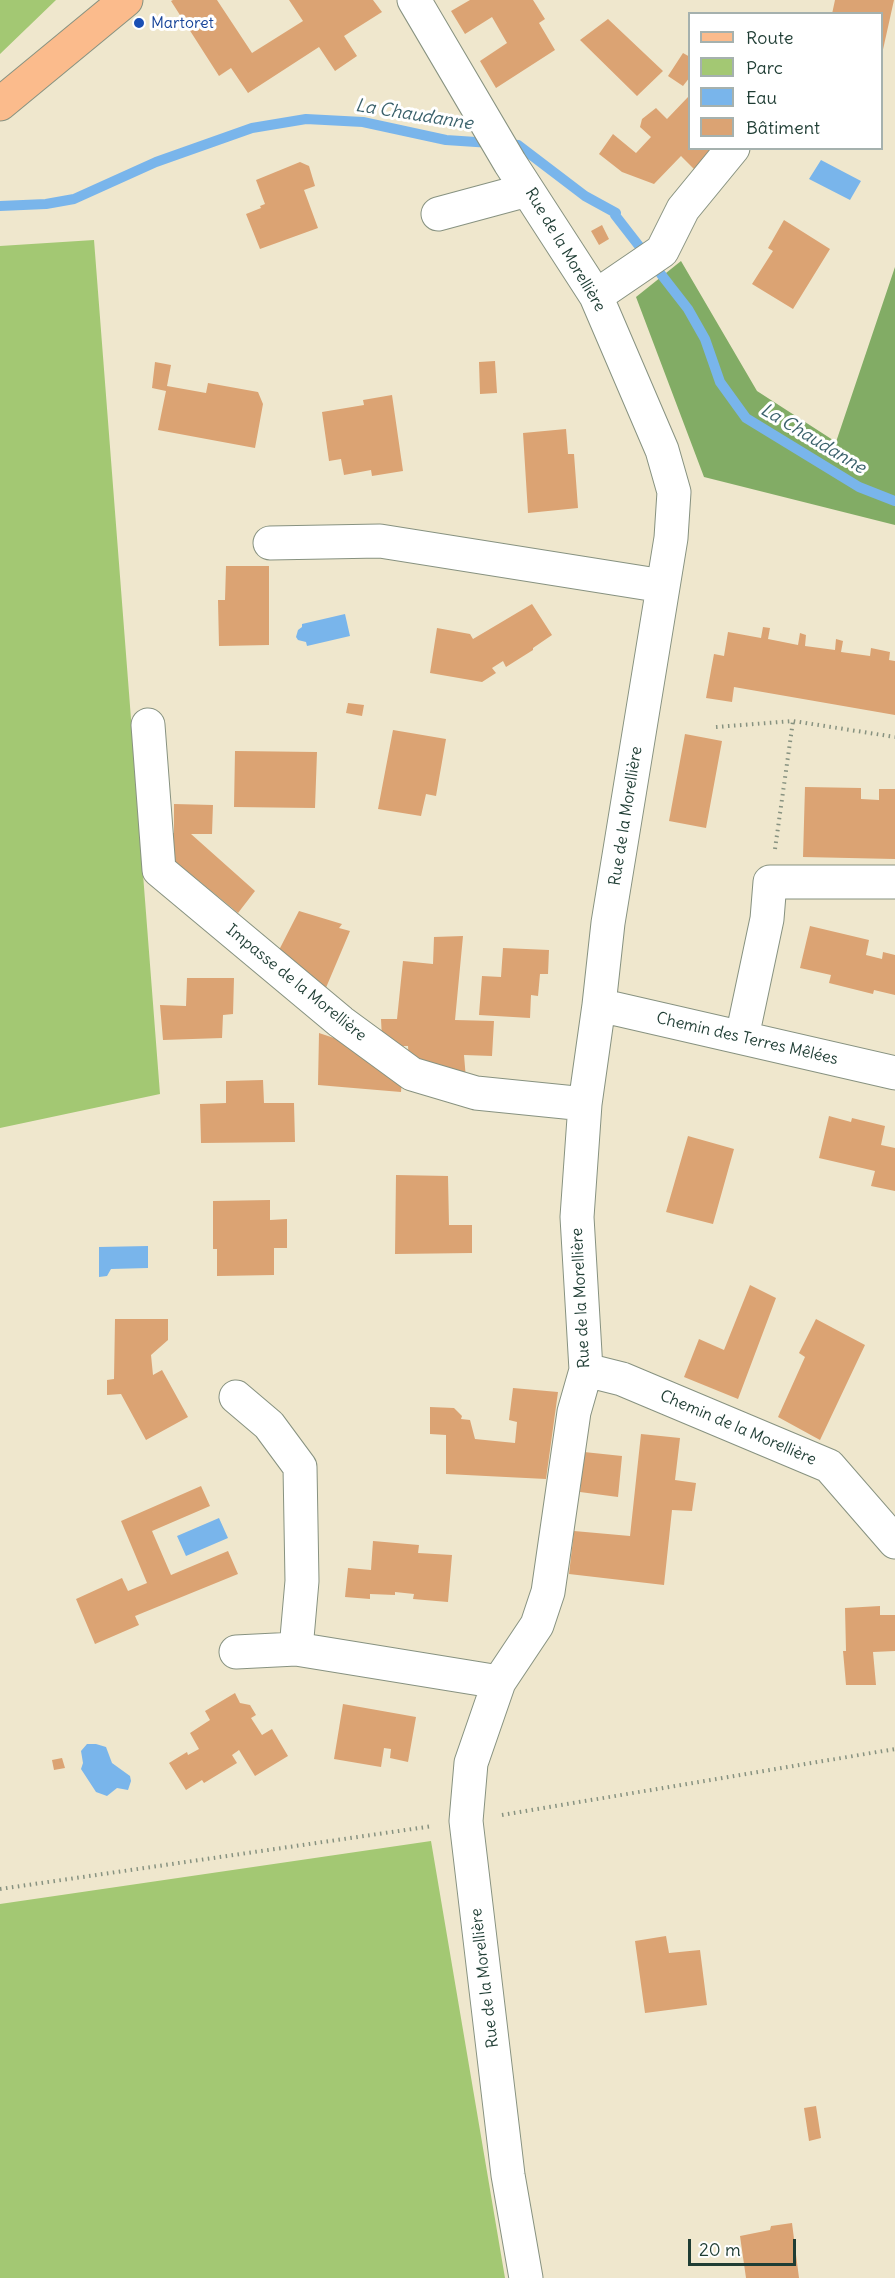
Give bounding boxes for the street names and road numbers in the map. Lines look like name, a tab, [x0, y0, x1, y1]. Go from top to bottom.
street label: Rue de la Morellière	[521, 185, 609, 315]
street label: Rue de la Morellière	[606, 745, 646, 887]
street label: Impasse de la Morellière	[222, 920, 370, 1046]
street label: Chemin des Terres Mêlées	[654, 1009, 840, 1069]
street label: Rue de la Morellière	[568, 1227, 594, 1369]
street label: Chemin de la Morellière	[657, 1386, 819, 1470]
street label: Rue de la Morellière	[467, 1907, 503, 2049]

